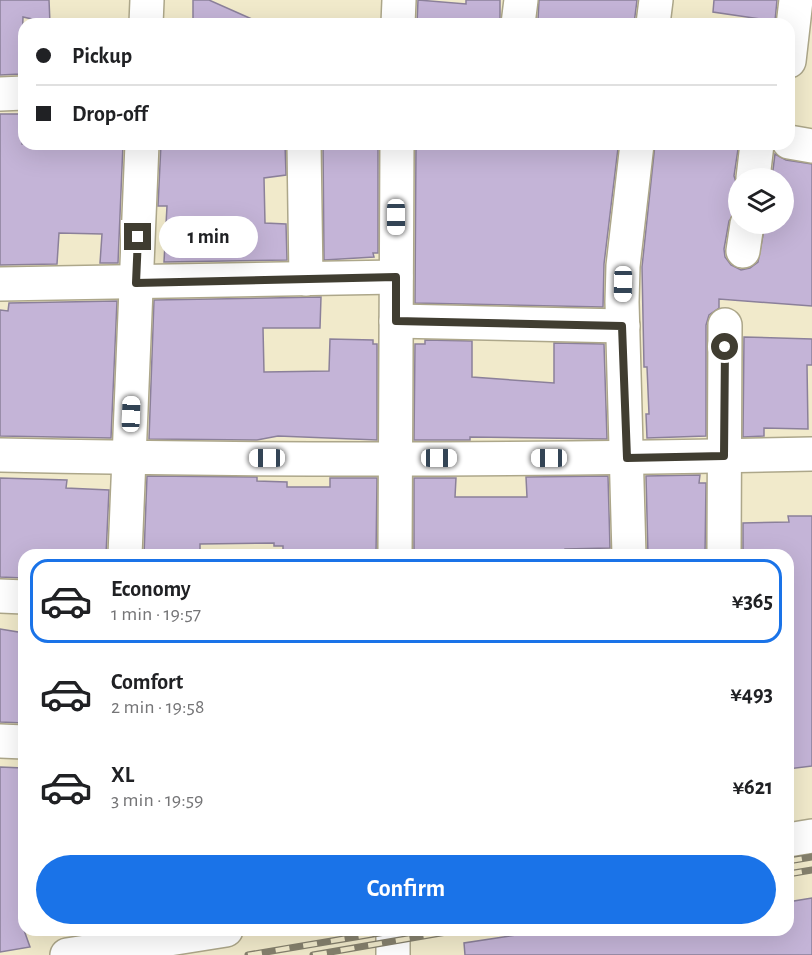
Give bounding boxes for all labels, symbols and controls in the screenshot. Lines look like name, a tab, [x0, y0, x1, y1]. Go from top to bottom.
text: Pickup	[72, 45, 132, 67]
text: Drop-off	[72, 103, 148, 125]
map controls	[728, 168, 794, 234]
button: layers	[728, 168, 794, 234]
car	[387, 199, 405, 235]
callout: 1 min	[159, 216, 258, 258]
route end	[124, 223, 151, 250]
text: 1 min	[187, 227, 230, 247]
car	[614, 266, 632, 302]
route start	[711, 333, 738, 360]
car	[121, 396, 141, 432]
car	[249, 449, 285, 467]
car	[421, 449, 457, 467]
car	[531, 449, 567, 467]
icon: car	[39, 574, 93, 628]
text: Economy	[111, 578, 191, 600]
text: ¥365	[732, 590, 773, 612]
text: 1 min · 19:57	[111, 604, 201, 624]
icon: car	[39, 667, 93, 721]
text: Comfort	[111, 671, 183, 693]
text: ¥493	[730, 683, 773, 705]
text: 2 min · 19:58	[111, 697, 204, 717]
icon: car	[39, 760, 93, 814]
text: XL	[111, 764, 134, 786]
text: ¥621	[733, 776, 773, 798]
text: 3 min · 19:59	[111, 790, 204, 810]
button: Confirm	[36, 855, 776, 924]

